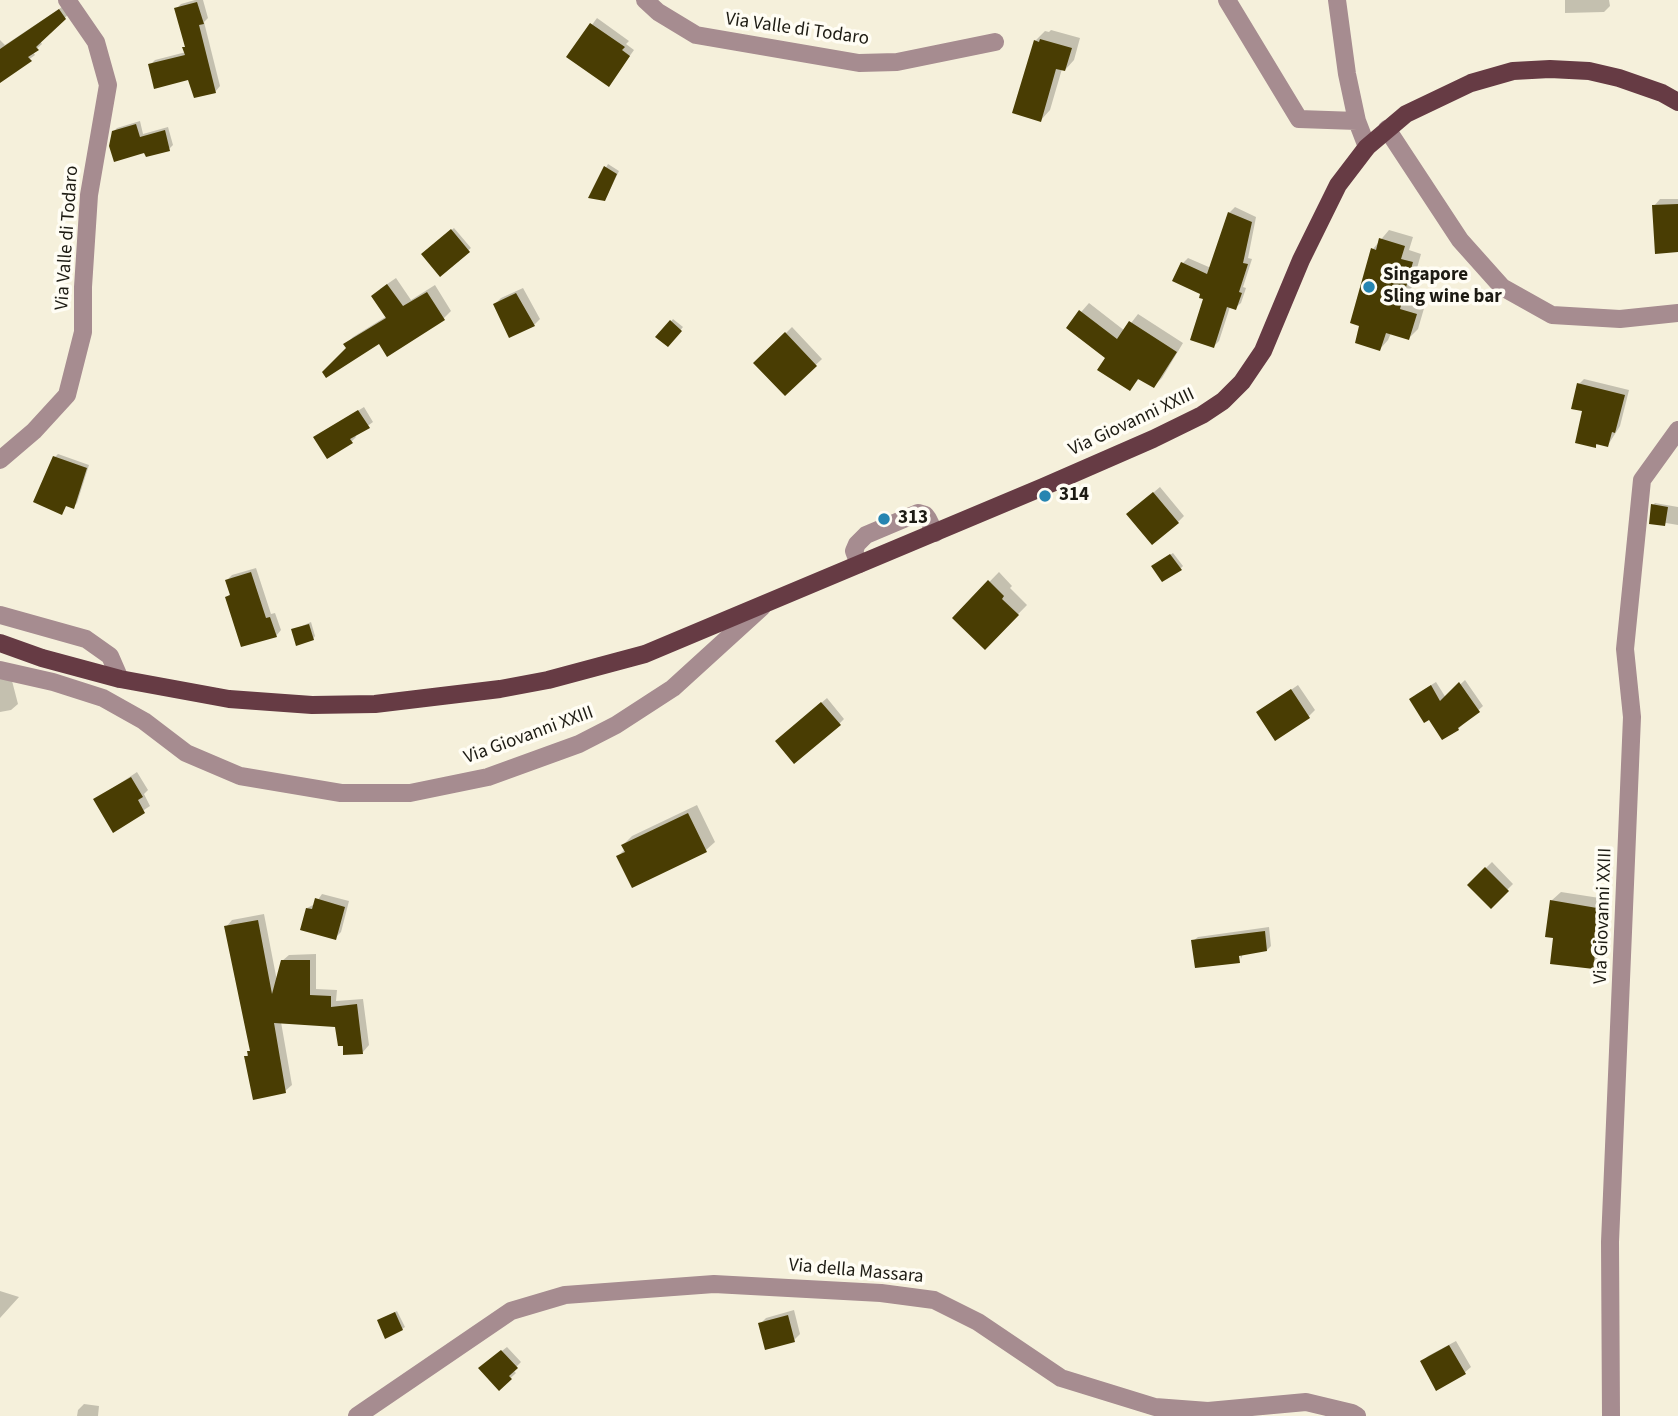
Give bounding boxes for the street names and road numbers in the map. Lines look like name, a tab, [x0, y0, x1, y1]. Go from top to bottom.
street label: Via Valle di Todaro	[724, 9, 870, 51]
street label: Via Valle di Todaro	[52, 165, 84, 311]
street label: Via Giovanni XXIII	[1065, 384, 1199, 462]
street label: Via Giovanni XXIII	[461, 702, 597, 770]
street label: Via Giovanni XXIII	[1590, 848, 1618, 984]
street label: Via della Massara	[788, 1255, 924, 1289]

